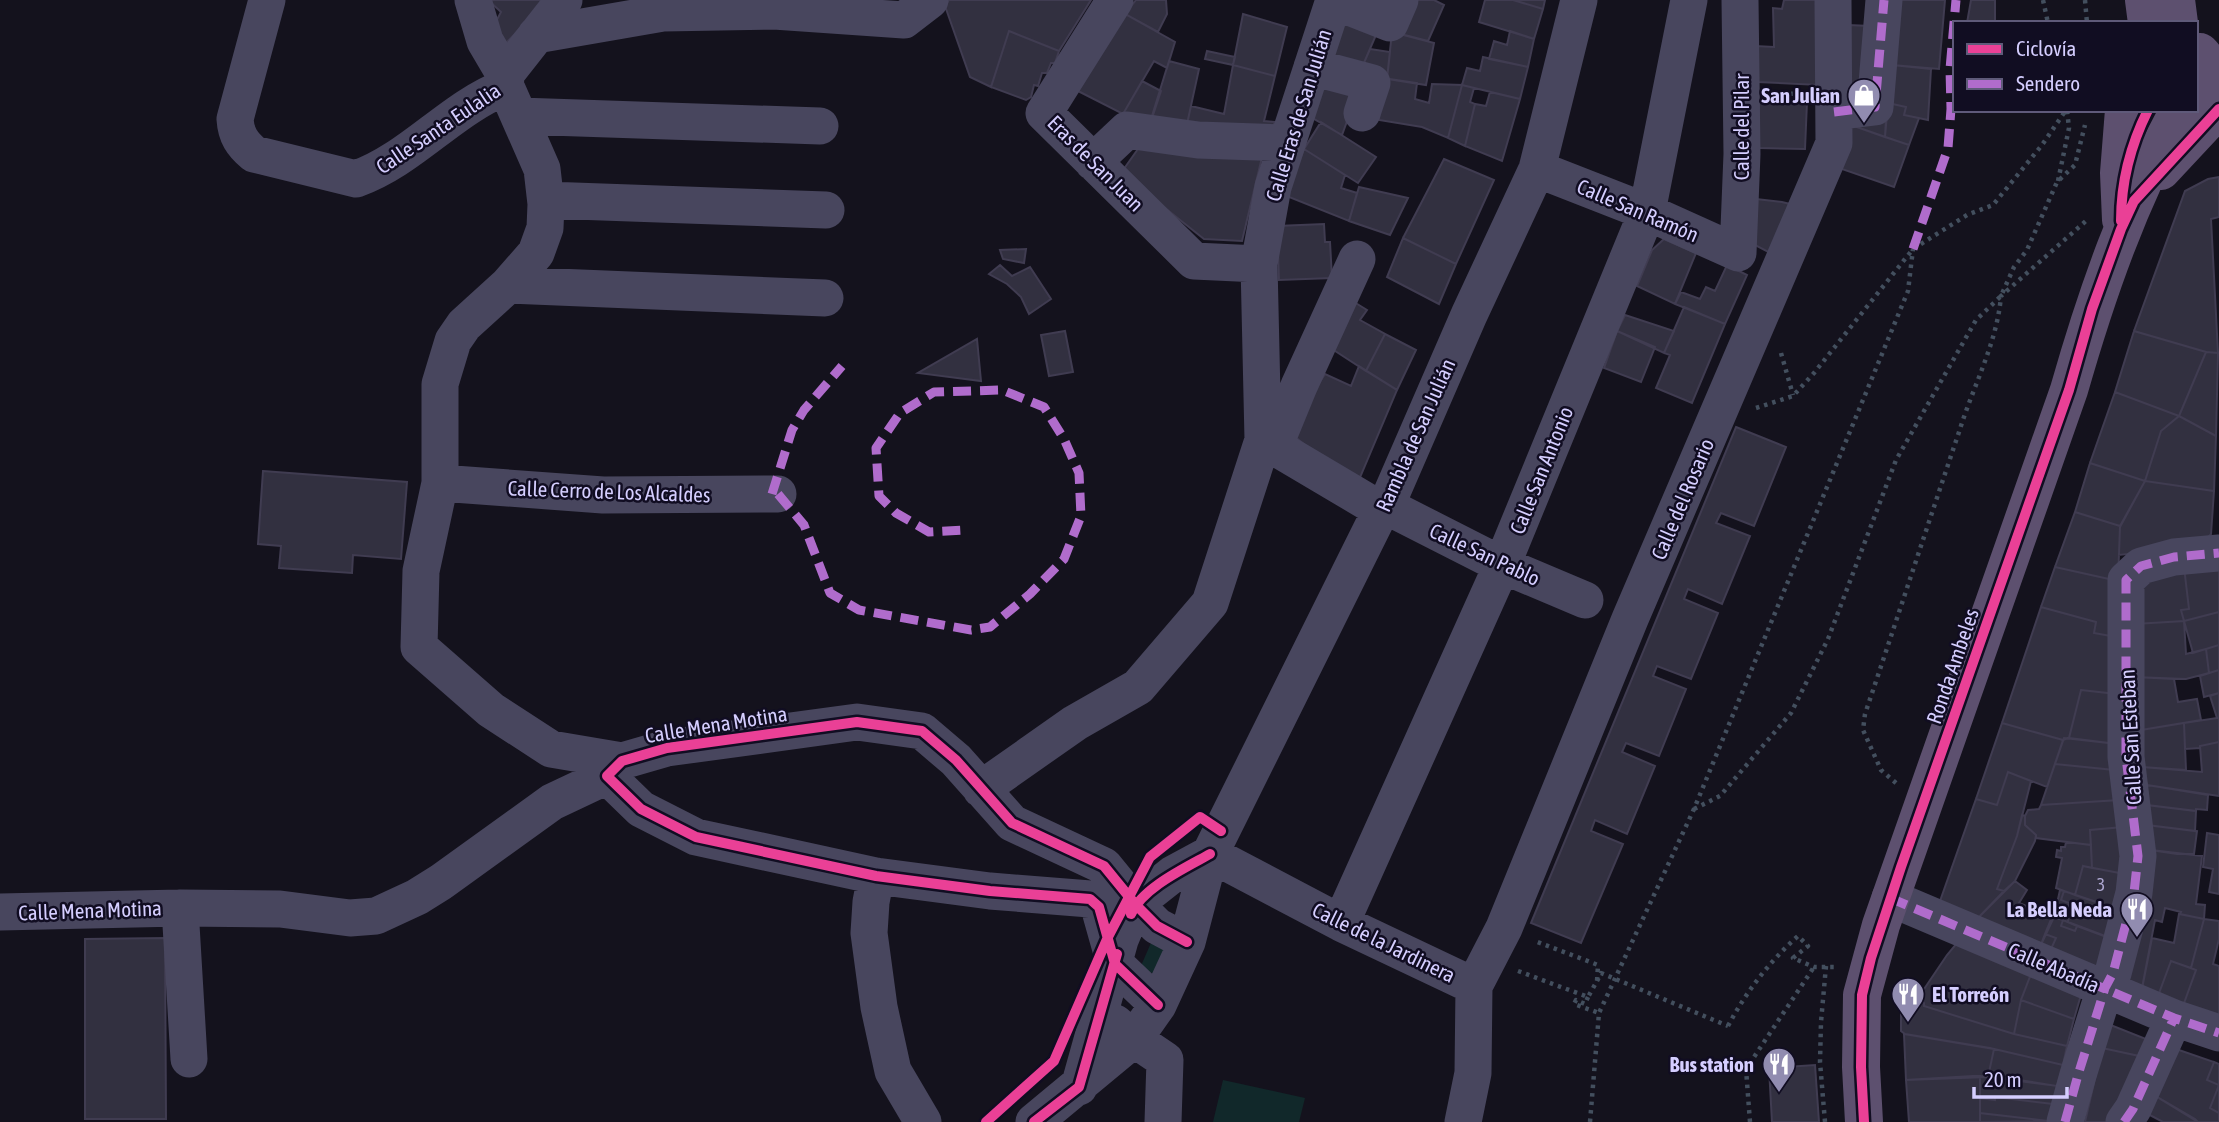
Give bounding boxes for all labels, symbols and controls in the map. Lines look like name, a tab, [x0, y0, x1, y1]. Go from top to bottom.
legend	[1953, 21, 2198, 112]
street label: Calle Eras de San Julián	[1260, 26, 1336, 204]
text: Ciclovía	[2016, 36, 2076, 60]
text: Sendero	[2016, 71, 2080, 95]
street label: Calle del Pilar	[1729, 73, 1753, 180]
shop icon: San Julian	[1845, 76, 1883, 125]
street label: Calle Santa Eulalia	[371, 78, 505, 178]
place label: San Julian	[1761, 83, 1840, 107]
street label: Eras de San Juan	[1043, 110, 1149, 216]
street label: Calle San Ramón	[1574, 174, 1702, 246]
street label: Rambla de San Julián	[1371, 355, 1459, 515]
street label: Calle San Antonio	[1505, 403, 1577, 537]
street label: Calle del Rosario	[1646, 435, 1718, 563]
street label: Calle Cerro de Los Alcaldes	[507, 475, 711, 507]
street label: Calle San Pablo	[1426, 518, 1544, 590]
street label: Ronda Ambeles	[1921, 605, 1983, 727]
street label: Calle San Esteban	[2114, 669, 2146, 805]
street label: Calle Mena Motina	[643, 701, 789, 747]
house number: 3	[2097, 874, 2105, 895]
restaurant icon: La Bella Neda	[2118, 890, 2156, 939]
street label: Calle Mena Motina	[18, 895, 162, 925]
street label: Calle de la Jardinera	[1309, 897, 1459, 987]
place label: La Bella Neda	[2006, 897, 2112, 921]
street label: Calle Abadía	[2005, 937, 2103, 997]
restaurant icon: El Torreón	[1889, 975, 1927, 1024]
place label: El Torreón	[1932, 982, 2009, 1006]
restaurant icon: Bus station	[1760, 1045, 1798, 1094]
place label: Bus station	[1669, 1052, 1754, 1076]
scale bar	[1974, 1056, 2067, 1100]
text: 20 m	[1984, 1067, 2022, 1091]

